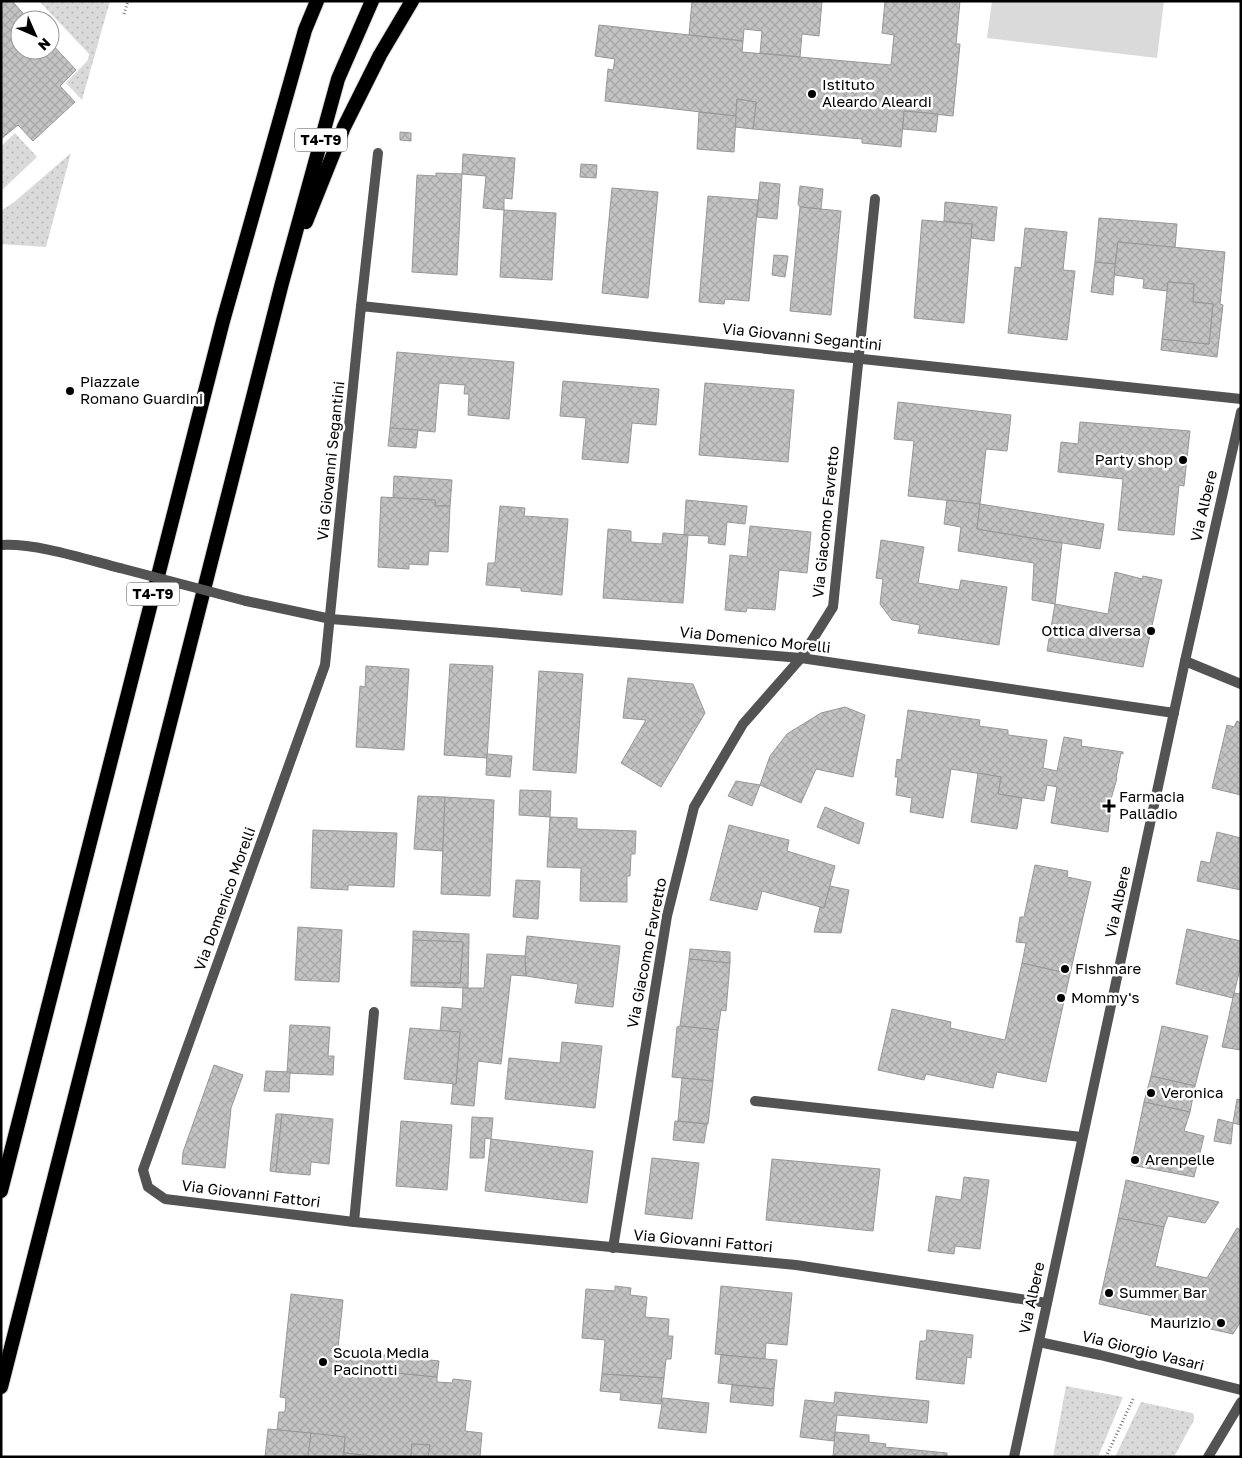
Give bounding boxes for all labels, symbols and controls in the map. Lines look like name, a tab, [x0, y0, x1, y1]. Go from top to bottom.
north arrow	[10, 10, 60, 60]
text: N	[35, 35, 54, 54]
place label: Istituto Aleardo Aleardi	[822, 75, 932, 110]
marker: Istituto Aleardo Aleardi	[806, 88, 818, 100]
road number: T4-T9	[295, 128, 347, 152]
street label: Via Giovanni Segantini	[721, 319, 883, 353]
place label: Piazzale Romano Guardini	[80, 372, 203, 407]
street label: Via Giovanni Segantini	[313, 380, 347, 542]
marker: Piazzale Romano Guardini	[64, 385, 76, 397]
street label: Via Giacomo Favretto	[808, 445, 842, 599]
place label: Party shop	[1095, 450, 1173, 468]
marker: Party shop	[1177, 454, 1189, 466]
street label: Via Albere	[1186, 468, 1220, 543]
road number: T4-T9	[127, 582, 179, 606]
place label: Ottica diversa	[1041, 621, 1141, 639]
street label: Via Domenico Morelli	[679, 622, 832, 656]
marker: Ottica diversa	[1145, 625, 1157, 637]
place label: Farmacia Palladio	[1119, 787, 1184, 822]
marker: Farmacia Palladio	[1103, 800, 1115, 812]
street label: Via Domenico Morelli	[190, 824, 258, 973]
street label: Via Albere	[1101, 864, 1133, 939]
street label: Via Giacomo Favretto	[623, 876, 669, 1030]
place label: Fishmare	[1075, 959, 1142, 977]
marker: Fishmare	[1059, 963, 1071, 975]
place label: Mommy's	[1071, 988, 1139, 1006]
marker: Mommy's	[1055, 992, 1067, 1004]
place label: Veronica	[1161, 1083, 1223, 1101]
marker: Veronica	[1145, 1087, 1157, 1099]
place label: Arenpelle	[1145, 1150, 1215, 1168]
marker: Arenpelle	[1129, 1154, 1141, 1166]
street label: Via Giovanni Fattori	[181, 1176, 322, 1210]
street label: Via Giovanni Fattori	[633, 1225, 774, 1255]
street label: Via Albere	[1015, 1260, 1047, 1335]
place label: Summer Bar	[1119, 1283, 1207, 1301]
marker: Summer Bar	[1103, 1287, 1115, 1299]
place label: Maurizio	[1150, 1313, 1211, 1331]
marker: Maurizio	[1215, 1317, 1227, 1329]
street label: Via Giorgio Vasari	[1080, 1326, 1206, 1374]
place label: Scuola Media Pacinotti	[333, 1343, 429, 1378]
marker: Scuola Media Pacinotti	[317, 1356, 329, 1368]

